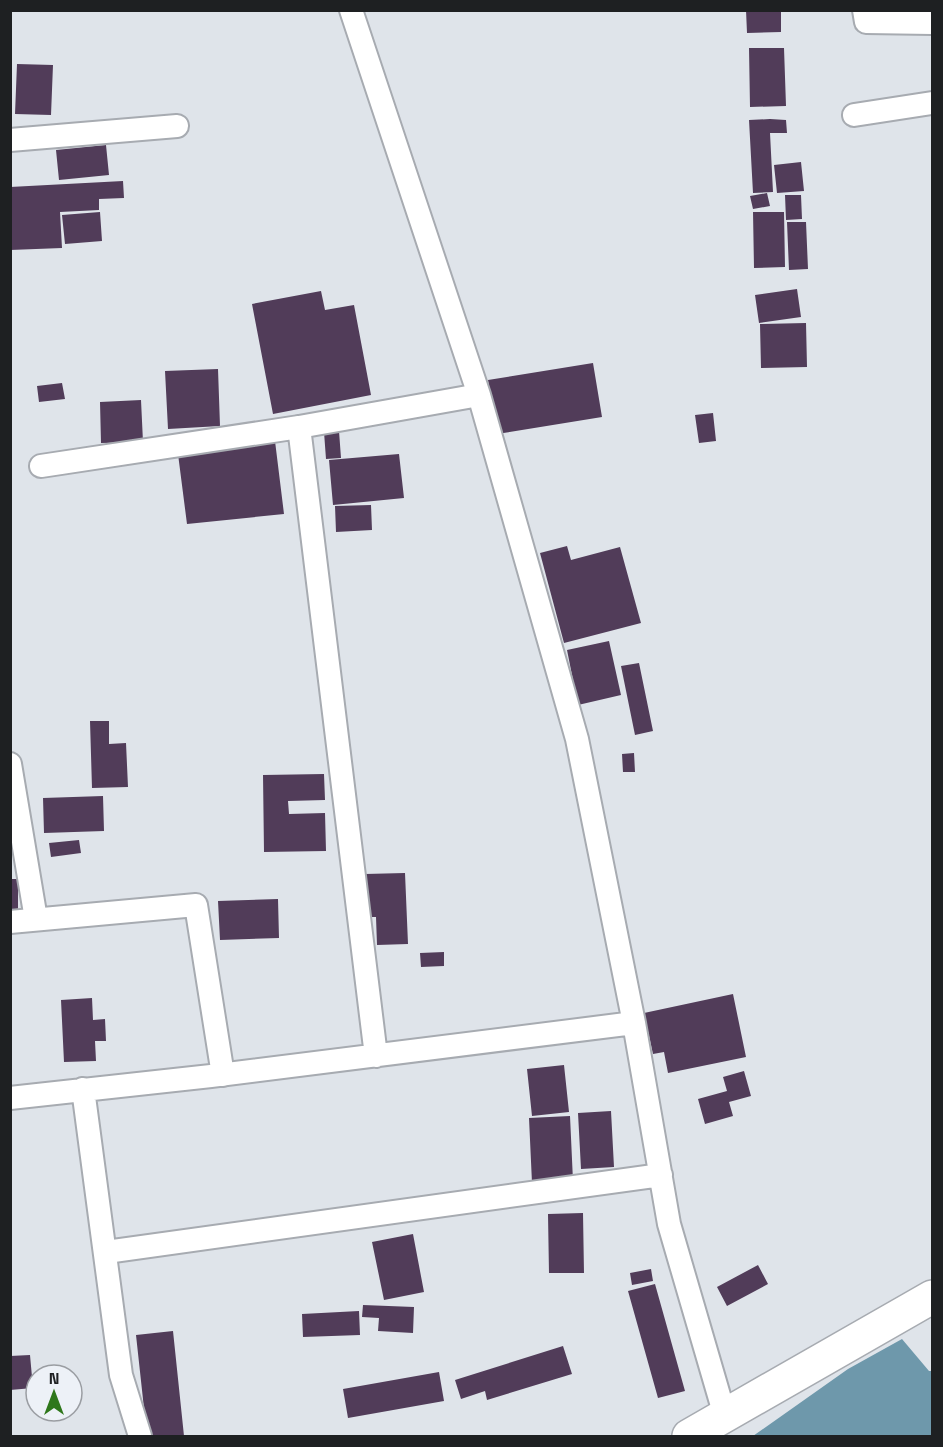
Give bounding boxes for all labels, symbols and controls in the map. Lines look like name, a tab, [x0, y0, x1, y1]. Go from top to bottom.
north arrow	[24, 1363, 84, 1423]
text: N	[49, 1368, 59, 1389]

